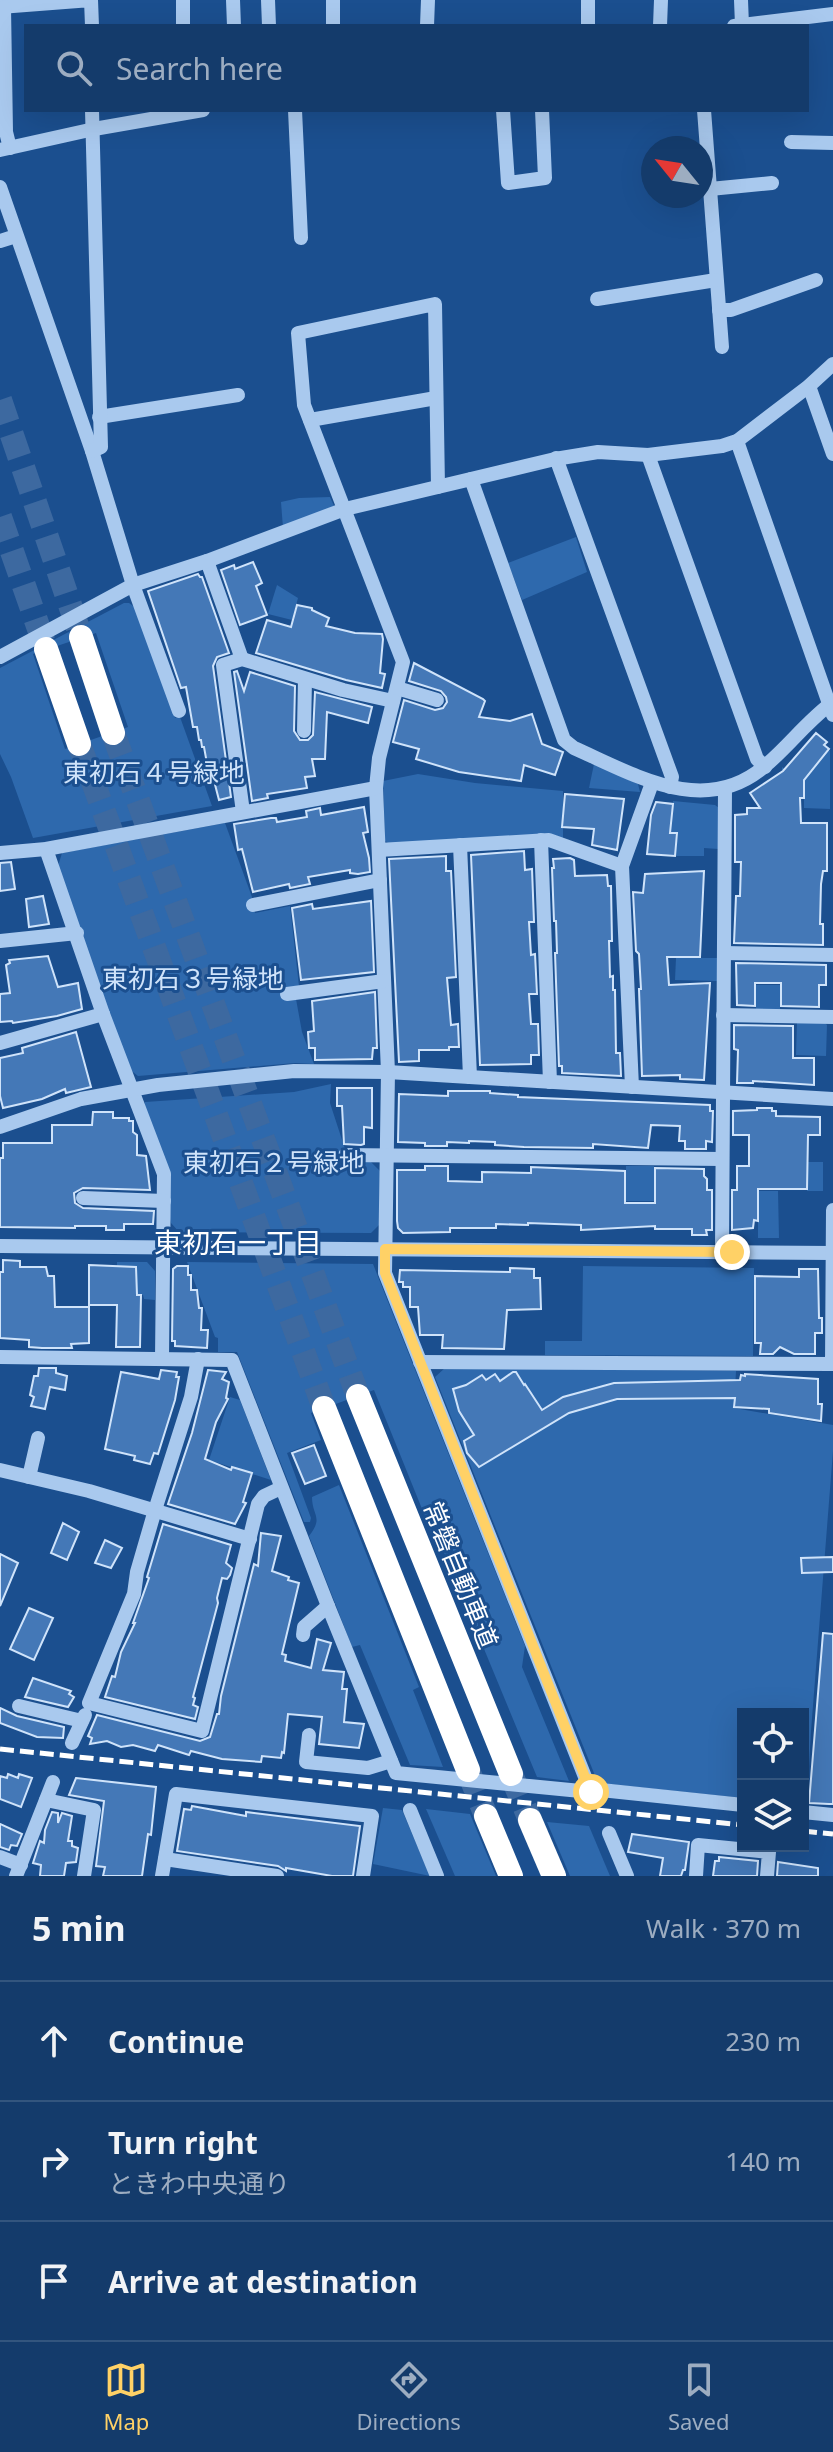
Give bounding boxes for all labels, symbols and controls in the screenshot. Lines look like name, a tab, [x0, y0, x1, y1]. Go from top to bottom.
search box	[24, 24, 809, 112]
icon: search	[52, 46, 96, 90]
text: Search here	[116, 48, 283, 89]
north arrow	[641, 136, 713, 208]
park label: 東初石４号緑地	[63, 754, 245, 790]
park label: 東初石３号緑地	[102, 960, 284, 996]
park label: 東初石２号緑地	[183, 1144, 365, 1180]
district label: 東初石一丁目	[154, 1223, 322, 1261]
route end	[714, 1234, 750, 1270]
street label: 常磐自動車道	[415, 1496, 507, 1654]
map controls	[737, 1708, 809, 1852]
button: locate	[737, 1708, 809, 1780]
route start	[573, 1774, 609, 1810]
button: layers	[737, 1780, 809, 1852]
text: 5 min	[32, 1905, 126, 1951]
text: Walk · 370 m	[646, 1910, 801, 1946]
icon: ahead	[32, 2019, 76, 2063]
text: Continue	[108, 2021, 244, 2062]
text: 230 m	[725, 2023, 801, 2059]
text: Turn right	[108, 2122, 258, 2163]
icon: right	[32, 2139, 76, 2183]
text: 140 m	[725, 2143, 801, 2179]
text: ときわ中央通り	[108, 2165, 290, 2201]
icon: arrive	[32, 2259, 76, 2303]
text: Arrive at destination	[108, 2261, 418, 2302]
tab: Map	[104, 2358, 149, 2436]
tab: Directions	[356, 2358, 461, 2436]
tab: Saved	[668, 2358, 729, 2436]

